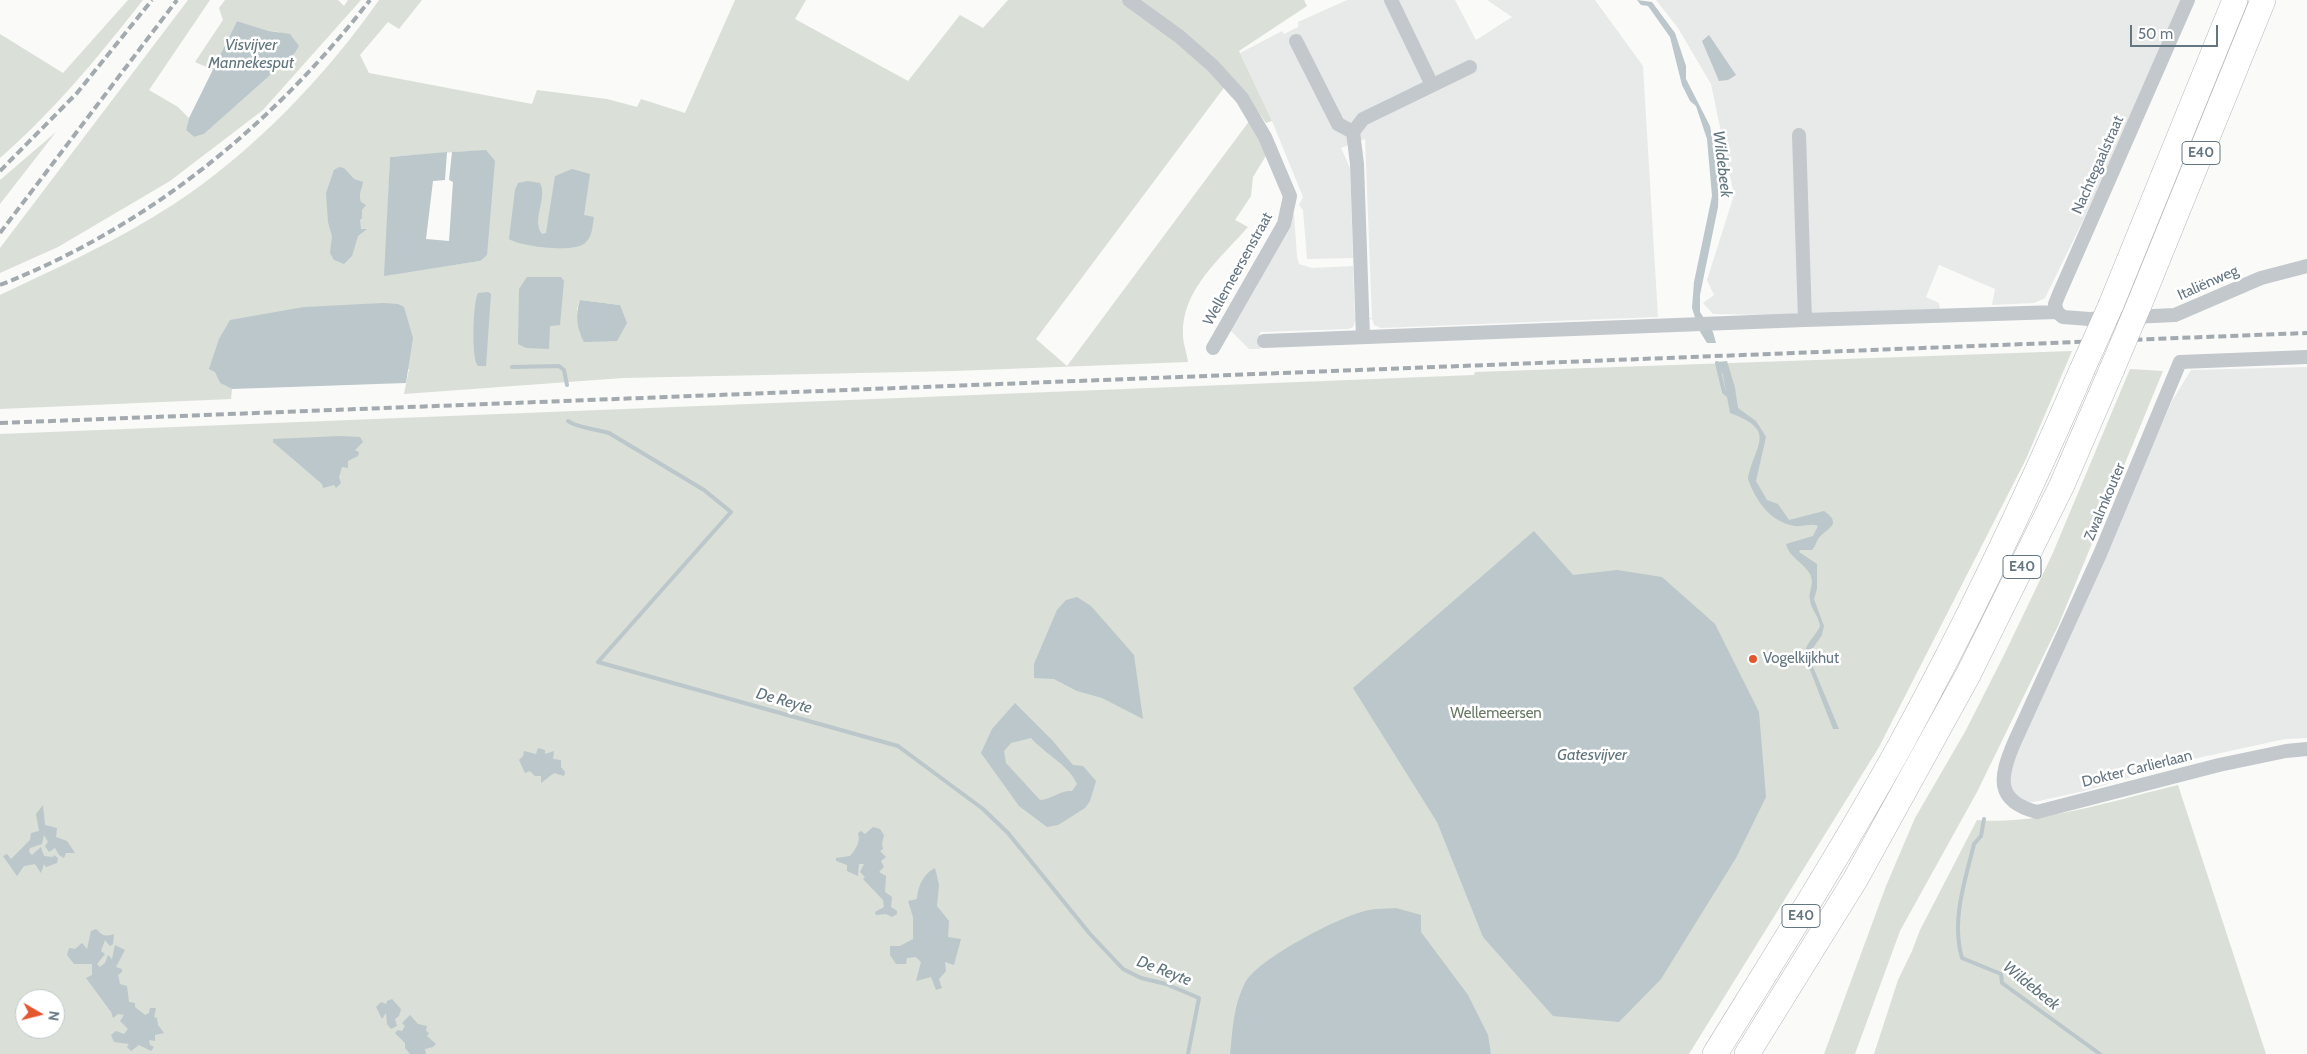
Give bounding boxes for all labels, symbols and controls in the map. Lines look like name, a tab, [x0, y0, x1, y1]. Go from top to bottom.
scale bar	[2132, 15, 2220, 47]
text: 50 m	[2138, 25, 2173, 43]
water label: Visvijver Mannekesput	[208, 35, 294, 73]
street label: Nachtegaalstraat	[2068, 113, 2128, 217]
water label: Wildebeek	[1708, 129, 1736, 199]
road number: E40	[2182, 142, 2220, 164]
street label: Wellemeersenstraat	[1199, 209, 1277, 329]
street label: Italiënweg	[2175, 262, 2241, 304]
street label: Zwalmkouter	[2081, 460, 2129, 544]
road number: E40	[2003, 556, 2041, 578]
place label: Vogelkijkhut	[1763, 650, 1839, 668]
marker: Vogelkijkhut	[1747, 653, 1759, 665]
water label: De Reyte	[754, 684, 814, 718]
park label: Wellemeersen	[1450, 705, 1542, 723]
water label: Gatesvijver	[1557, 745, 1627, 765]
street label: Dokter Carlierlaan	[2080, 747, 2194, 791]
road number: E40	[1782, 904, 1820, 928]
water label: De Reyte	[1134, 952, 1194, 990]
water label: Wildebeek	[1999, 957, 2063, 1015]
north arrow	[15, 989, 65, 1039]
text: N	[44, 1010, 63, 1022]

